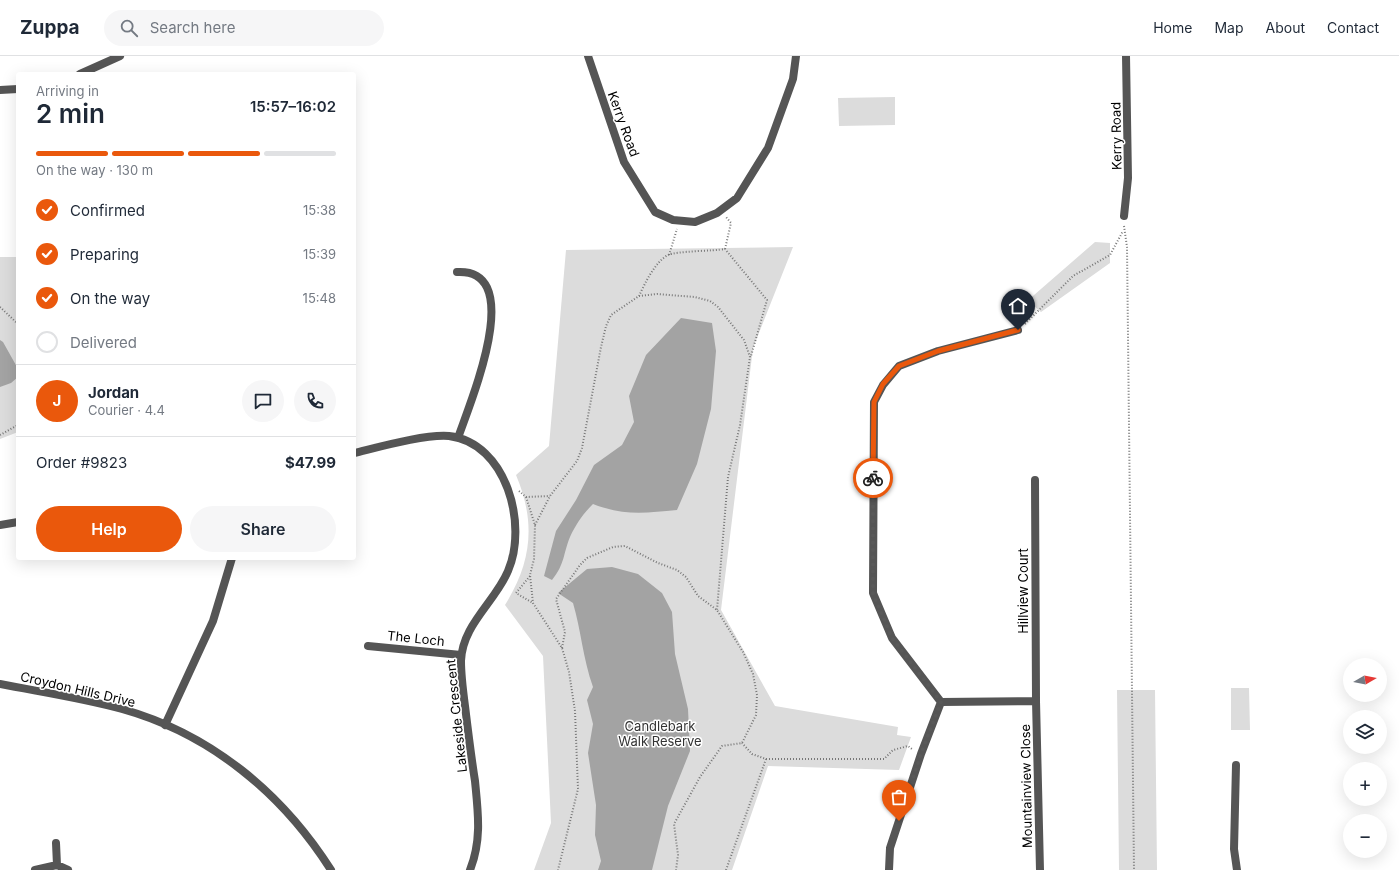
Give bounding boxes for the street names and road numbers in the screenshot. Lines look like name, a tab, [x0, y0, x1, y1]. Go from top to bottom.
street label: Kerry Road	[605, 89, 643, 159]
street label: Kerry Road	[1107, 102, 1125, 170]
street label: Hillview Court	[1015, 548, 1031, 634]
street label: The Loch	[387, 627, 445, 649]
street label: Lakeside Crescent	[442, 659, 470, 773]
street label: Croydon Hills Drive	[19, 668, 137, 710]
street label: Mountainview Close	[1017, 724, 1035, 848]

